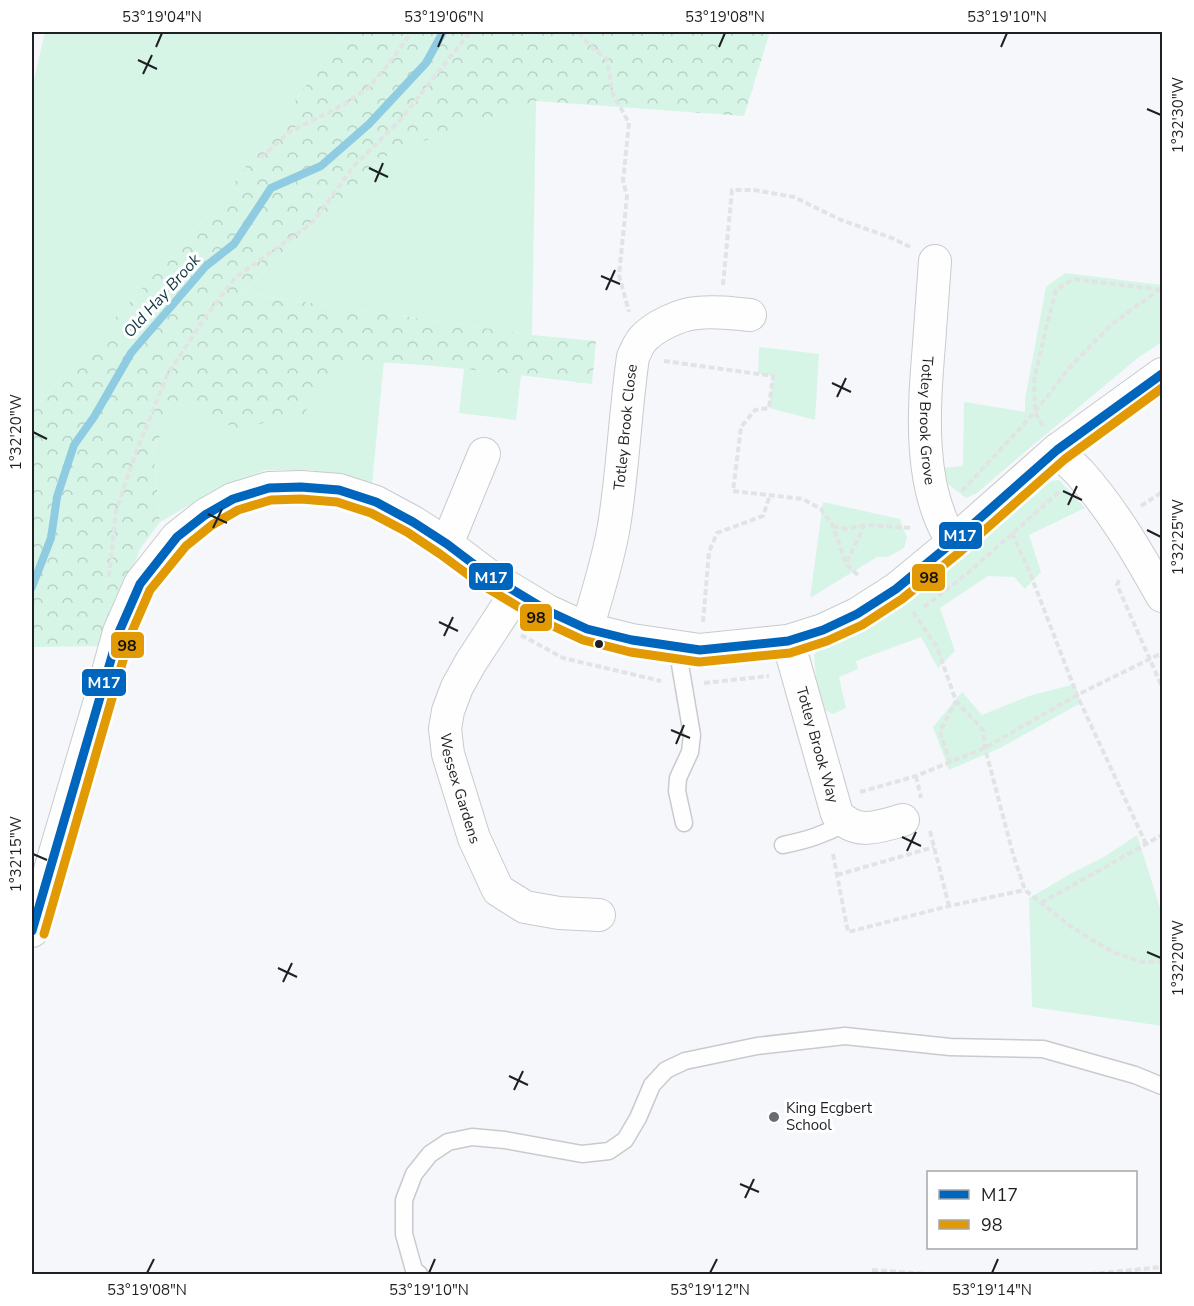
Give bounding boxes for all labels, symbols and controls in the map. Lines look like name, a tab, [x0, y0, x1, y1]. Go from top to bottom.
text: 53°19'04"N	[122, 7, 202, 27]
text: 53°19'06"N	[404, 7, 484, 27]
text: 53°19'08"N	[685, 7, 765, 27]
text: 53°19'10"N	[967, 7, 1047, 27]
text: 1°32'30"W	[1168, 76, 1188, 153]
water label: Old Hay Brook	[119, 249, 206, 343]
street label: Totley Brook Grove	[915, 355, 940, 487]
street label: Totley Brook Close	[609, 363, 642, 491]
text: 1°32'20"W	[6, 393, 26, 470]
text: 1°32'25"W	[1168, 498, 1188, 575]
line badge: M17	[938, 521, 983, 550]
text: M17	[943, 525, 977, 547]
line badge: M17	[468, 562, 514, 591]
line badge: 98	[911, 563, 946, 592]
text: M17	[474, 567, 508, 589]
text: 98	[919, 567, 939, 589]
line badge: 98	[519, 603, 553, 632]
text: 98	[526, 607, 546, 629]
line badge: 98	[110, 631, 145, 659]
text: 98	[117, 635, 137, 657]
unlabelled marker	[593, 638, 605, 650]
line badge: M17	[81, 668, 127, 697]
text: M17	[87, 672, 121, 694]
street label: Totley Brook Way	[791, 684, 843, 806]
street label: Wessex Gardens	[436, 732, 485, 847]
text: 1°32'15"W	[6, 815, 26, 892]
text: 1°32'20"W	[1168, 919, 1188, 996]
place label: King Ecgbert School	[786, 1098, 873, 1135]
marker: King Ecgbert School	[767, 1110, 781, 1124]
legend	[927, 1171, 1137, 1249]
text: M17	[981, 1183, 1018, 1207]
text: 98	[981, 1213, 1003, 1237]
text: 53°19'08"N	[107, 1280, 187, 1300]
text: 53°19'10"N	[389, 1280, 469, 1300]
text: 53°19'12"N	[670, 1280, 750, 1300]
text: 53°19'14"N	[952, 1280, 1032, 1300]

